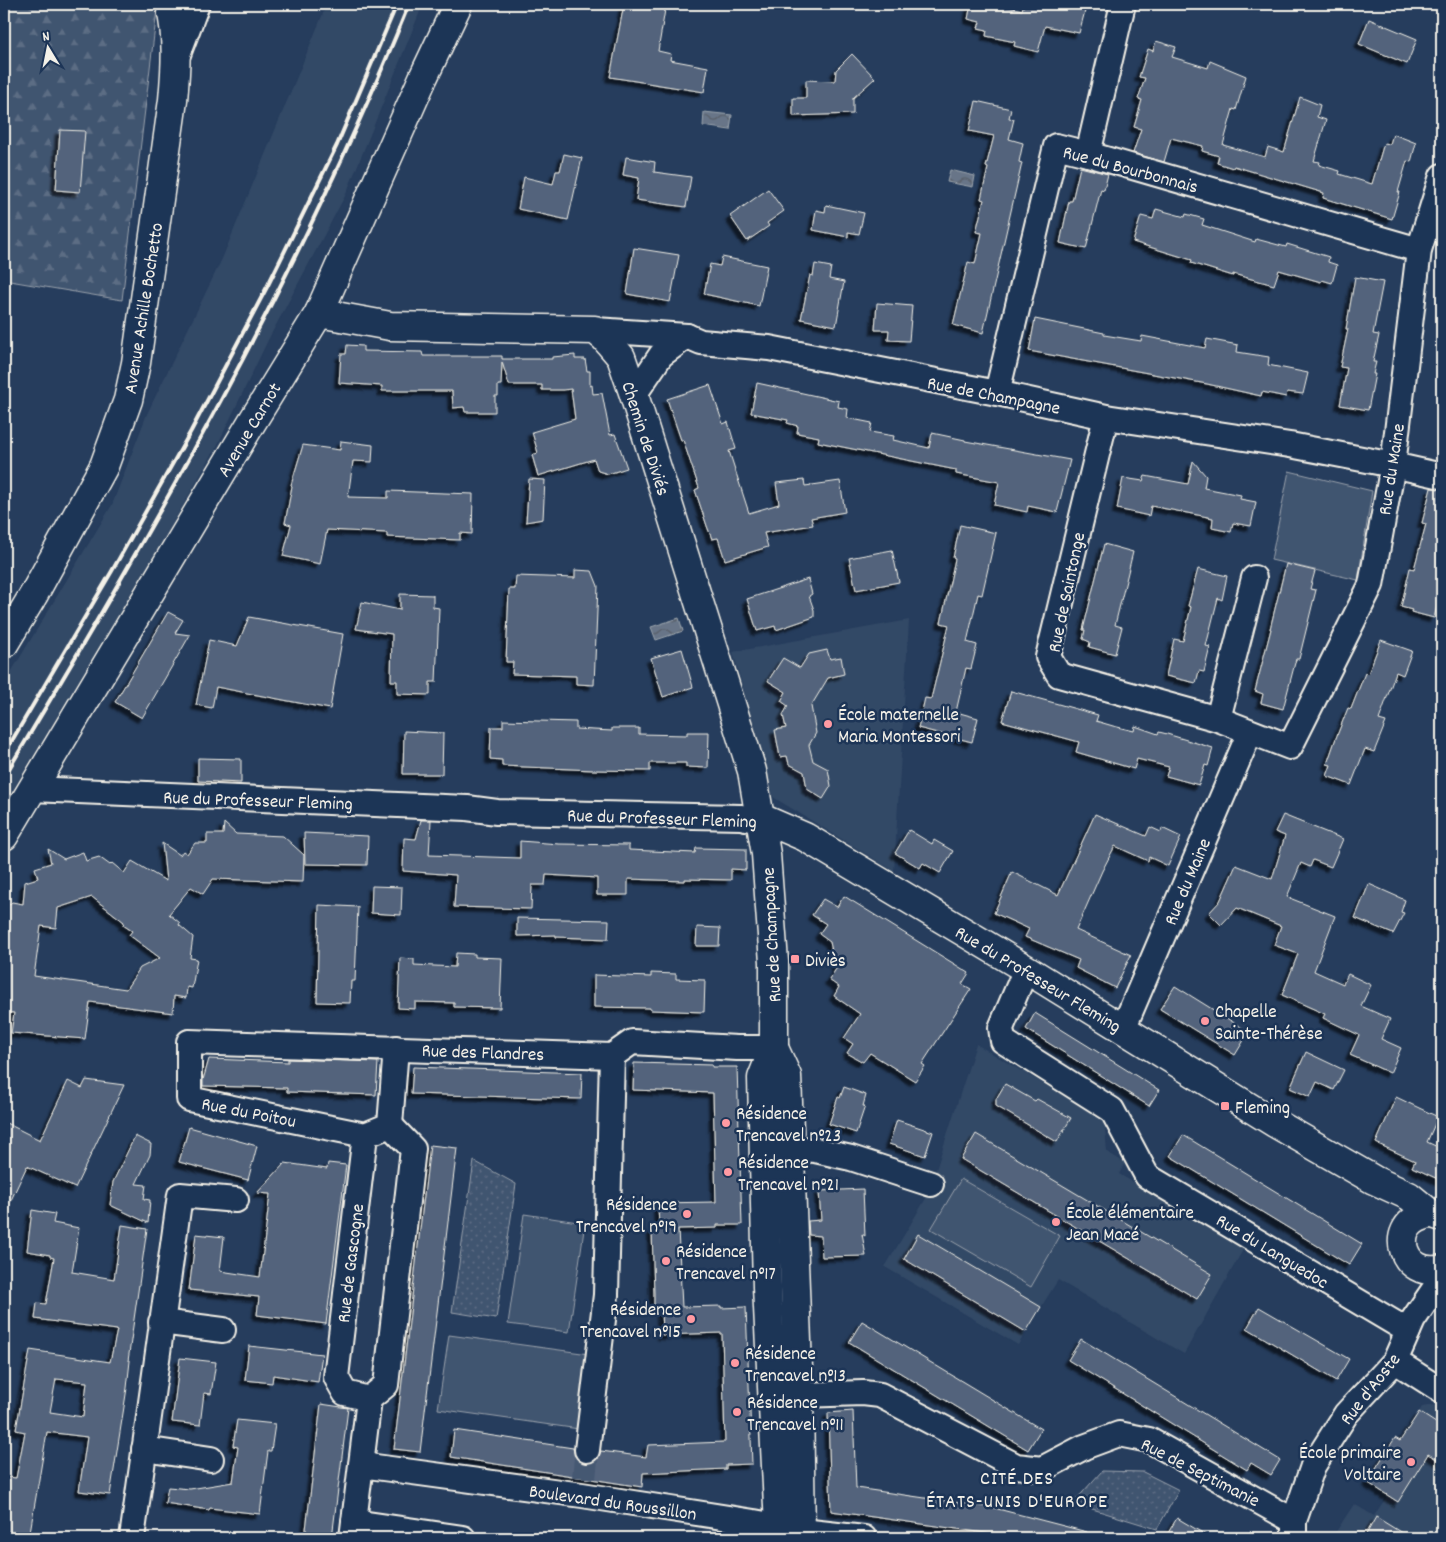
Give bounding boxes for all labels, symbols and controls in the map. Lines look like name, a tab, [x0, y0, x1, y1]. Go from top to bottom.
north arrow	[22, 22, 72, 72]
text: N	[41, 27, 51, 48]
street label: Rue du Bourbonnais	[1059, 140, 1201, 202]
street label: Avenue Achille Bochetto	[119, 221, 172, 396]
street label: Rue de Champagne	[925, 371, 1062, 424]
street label: Avenue Carnot	[212, 378, 290, 483]
street label: Chemin de Diviés	[613, 379, 675, 500]
street label: Rue du Maine	[1373, 422, 1414, 517]
street label: Rue de Saintonge	[1043, 530, 1094, 655]
place label: École maternelle Maria Montessori	[838, 703, 961, 752]
marker: École maternelle Maria Montessori	[822, 718, 834, 730]
street label: Rue du Professeur Fleming	[163, 786, 353, 819]
street label: Rue du Professeur Fleming	[567, 804, 757, 837]
street label: Rue du Maine	[1159, 835, 1220, 930]
street label: Rue de Champagne	[756, 867, 791, 1003]
street label: Rue du Professeur Fleming	[949, 921, 1125, 1041]
place label: Diviès	[805, 949, 846, 976]
marker: Diviès	[789, 953, 801, 965]
place label: Chapelle Sainte-Thérèse	[1215, 1000, 1323, 1049]
marker: Chapelle Sainte-Thérèse	[1199, 1015, 1211, 1027]
street label: Rue des Flandres	[421, 1039, 545, 1070]
street label: Rue du Poitou	[199, 1092, 298, 1137]
place label: Fleming	[1235, 1096, 1290, 1123]
marker: Fleming	[1219, 1100, 1231, 1112]
place label: Résidence Trencavel n°23	[736, 1102, 841, 1151]
marker: Résidence Trencavel n°23	[720, 1117, 732, 1129]
place label: Résidence Trencavel n°21	[738, 1151, 839, 1200]
marker: Résidence Trencavel n°21	[722, 1166, 734, 1178]
place label: Résidence Trencavel n°19	[576, 1193, 677, 1242]
place label: École élémentaire Jean Macé	[1066, 1201, 1194, 1250]
street label: Rue de Gascogne	[332, 1202, 373, 1325]
marker: Résidence Trencavel n°19	[681, 1208, 693, 1220]
street label: Rue du Languedoc	[1210, 1209, 1333, 1297]
marker: École élémentaire Jean Macé	[1050, 1216, 1062, 1228]
place label: Résidence Trencavel n°17	[676, 1240, 776, 1289]
marker: Résidence Trencavel n°17	[660, 1255, 672, 1267]
place label: Résidence Trencavel n°15	[580, 1298, 681, 1347]
marker: Résidence Trencavel n°15	[685, 1313, 697, 1325]
place label: Résidence Trencavel n°13	[745, 1342, 846, 1391]
street label: Rue d'Aoste	[1335, 1348, 1409, 1432]
marker: Résidence Trencavel n°13	[729, 1357, 741, 1369]
place label: Résidence Trencavel n°11	[747, 1391, 844, 1440]
marker: Résidence Trencavel n°11	[731, 1406, 743, 1418]
street label: Rue de Septimanie	[1135, 1433, 1264, 1516]
place label: École primaire Voltaire	[1299, 1441, 1401, 1490]
marker: École primaire Voltaire	[1405, 1456, 1417, 1468]
district label: CITÉ DES ÉTATS-UNIS D'EUROPE	[926, 1466, 1108, 1517]
street label: Boulevard du Roussillon	[527, 1479, 698, 1530]

